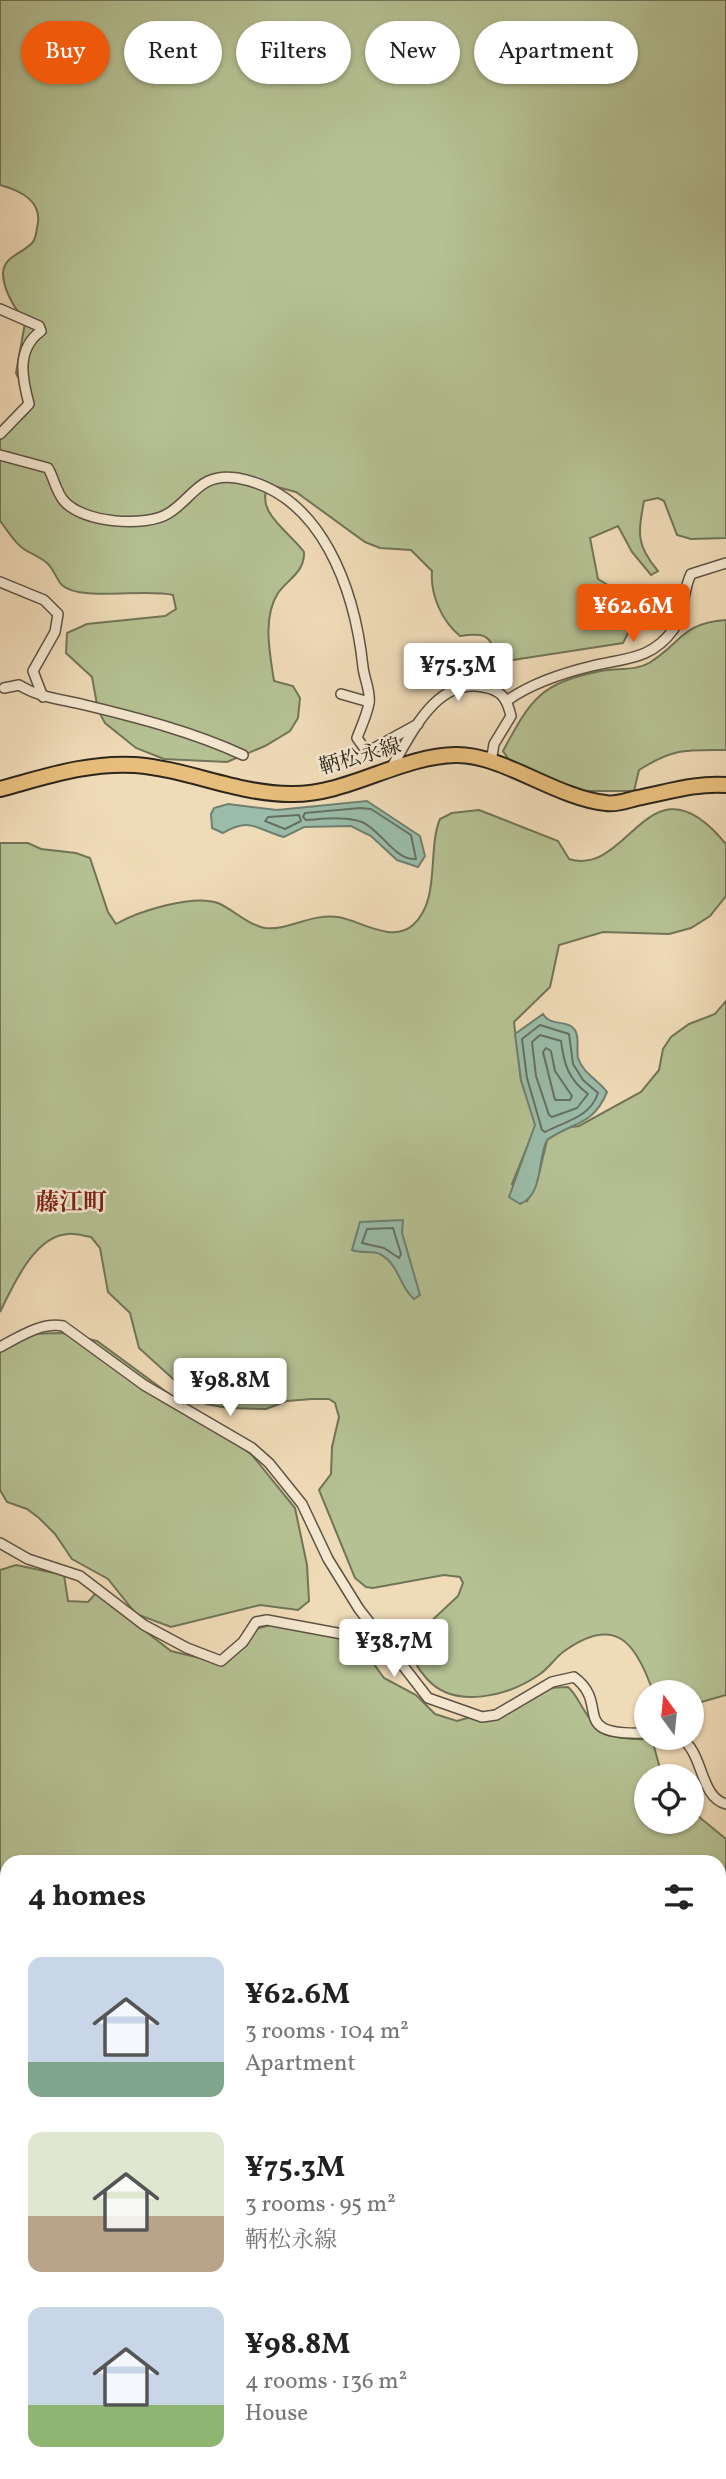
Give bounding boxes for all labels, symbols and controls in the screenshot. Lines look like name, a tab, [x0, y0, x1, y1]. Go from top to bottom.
chip: Buy	[21, 21, 110, 84]
chip: Rent	[124, 21, 222, 84]
chip: Filters	[236, 21, 351, 84]
chip: New	[365, 21, 460, 84]
chip: Apartment	[474, 21, 638, 84]
pin: ¥62.6M	[576, 584, 690, 644]
text: ¥62.6M	[593, 591, 673, 623]
pin: ¥75.3M	[401, 644, 515, 703]
text: ¥75.3M	[420, 650, 496, 682]
street label: 鞆松永線	[316, 732, 405, 783]
district label: 藤江町	[35, 1187, 107, 1221]
pin: ¥98.8M	[173, 1358, 287, 1418]
text: ¥98.8M	[190, 1365, 270, 1397]
pin: ¥38.7M	[337, 1620, 451, 1679]
text: ¥38.7M	[355, 1626, 433, 1658]
north arrow	[634, 1680, 704, 1750]
map controls	[634, 1680, 704, 1834]
button: locate	[634, 1764, 704, 1834]
text: 4 homes	[28, 1876, 146, 1918]
icon: filters	[660, 1878, 698, 1916]
text: ¥62.6M	[245, 1974, 350, 2016]
icon: home	[84, 1985, 168, 2069]
text: 3 rooms · 104 m²	[245, 2016, 409, 2048]
text: Apartment	[245, 2048, 356, 2080]
text: ¥75.3M	[245, 2147, 345, 2189]
icon: home	[84, 2160, 168, 2244]
text: 3 rooms · 95 m²	[245, 2189, 396, 2221]
text: 鞆松永線	[245, 2225, 337, 2257]
text: ¥98.8M	[245, 2324, 350, 2366]
icon: home	[84, 2335, 168, 2419]
text: 4 rooms · 136 m²	[245, 2366, 407, 2398]
text: House	[245, 2398, 308, 2430]

